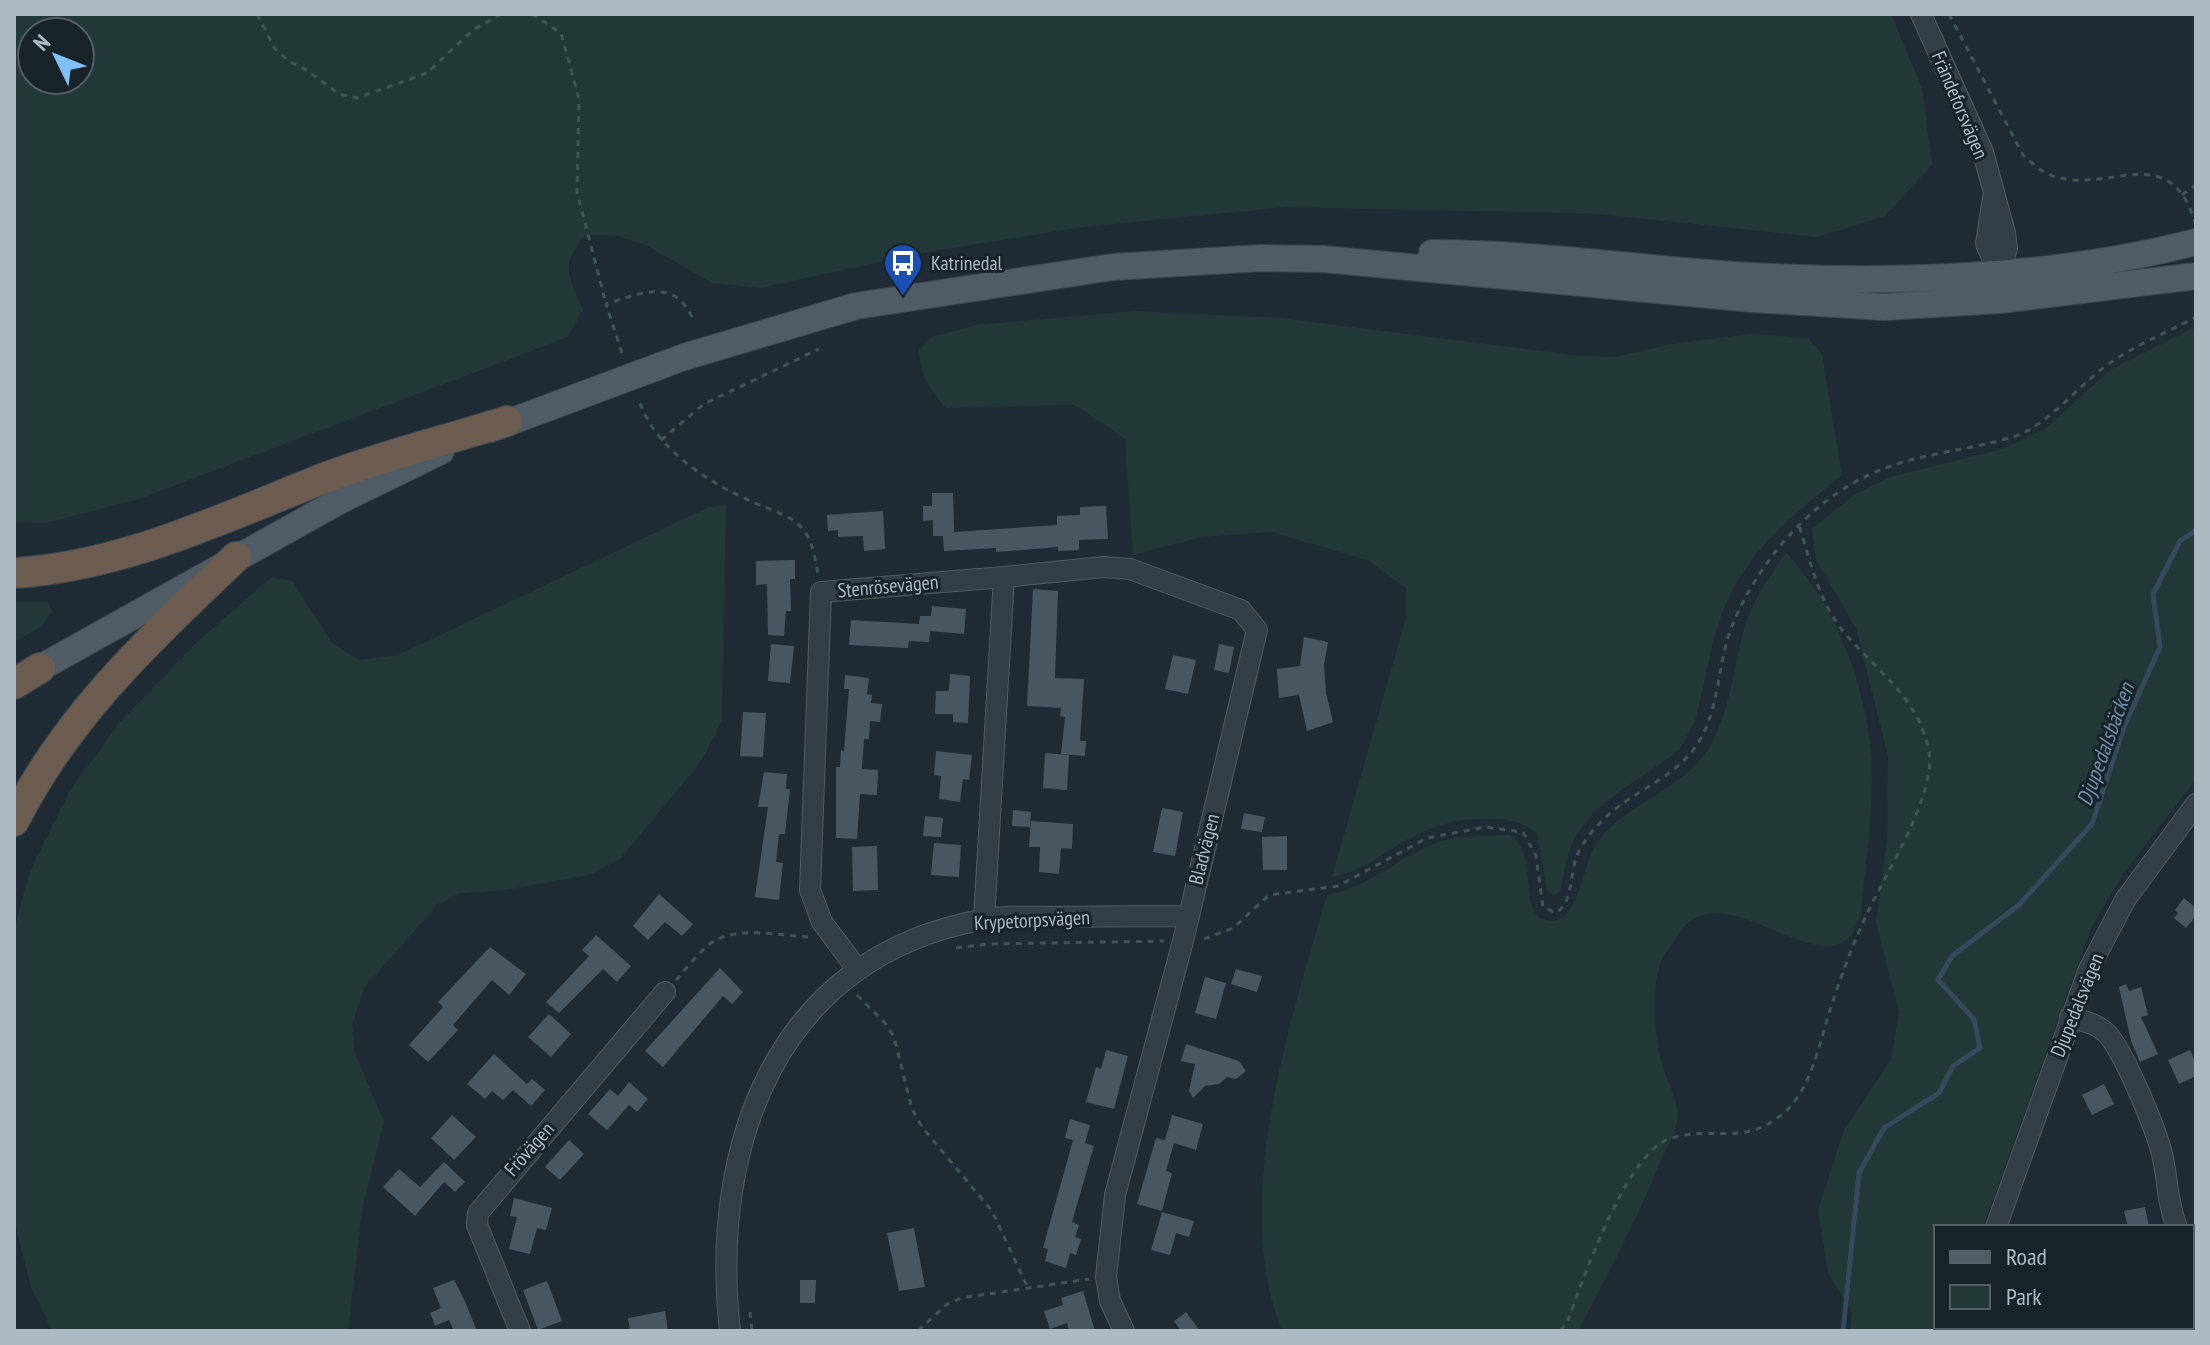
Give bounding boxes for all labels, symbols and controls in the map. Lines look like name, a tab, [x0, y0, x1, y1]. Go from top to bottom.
north arrow	[16, 16, 96, 96]
text: N	[27, 28, 56, 56]
street label: Frändeforsvägen	[1926, 47, 1994, 163]
bus stop icon: Katrinedal	[882, 242, 924, 297]
place label: Katrinedal	[931, 250, 1002, 276]
street label: Stenrösevägen	[836, 569, 940, 603]
water label: Djupedalsbäcken	[2070, 678, 2141, 809]
street label: Bladvägen	[1183, 811, 1225, 887]
street label: Krypetorpsvägen	[974, 904, 1090, 936]
street label: Djupedalsvägen	[2044, 949, 2110, 1061]
street label: Frövägen	[498, 1116, 560, 1182]
legend	[1934, 1225, 2194, 1329]
text: Road	[2006, 1241, 2047, 1272]
text: Park	[2006, 1281, 2042, 1312]

